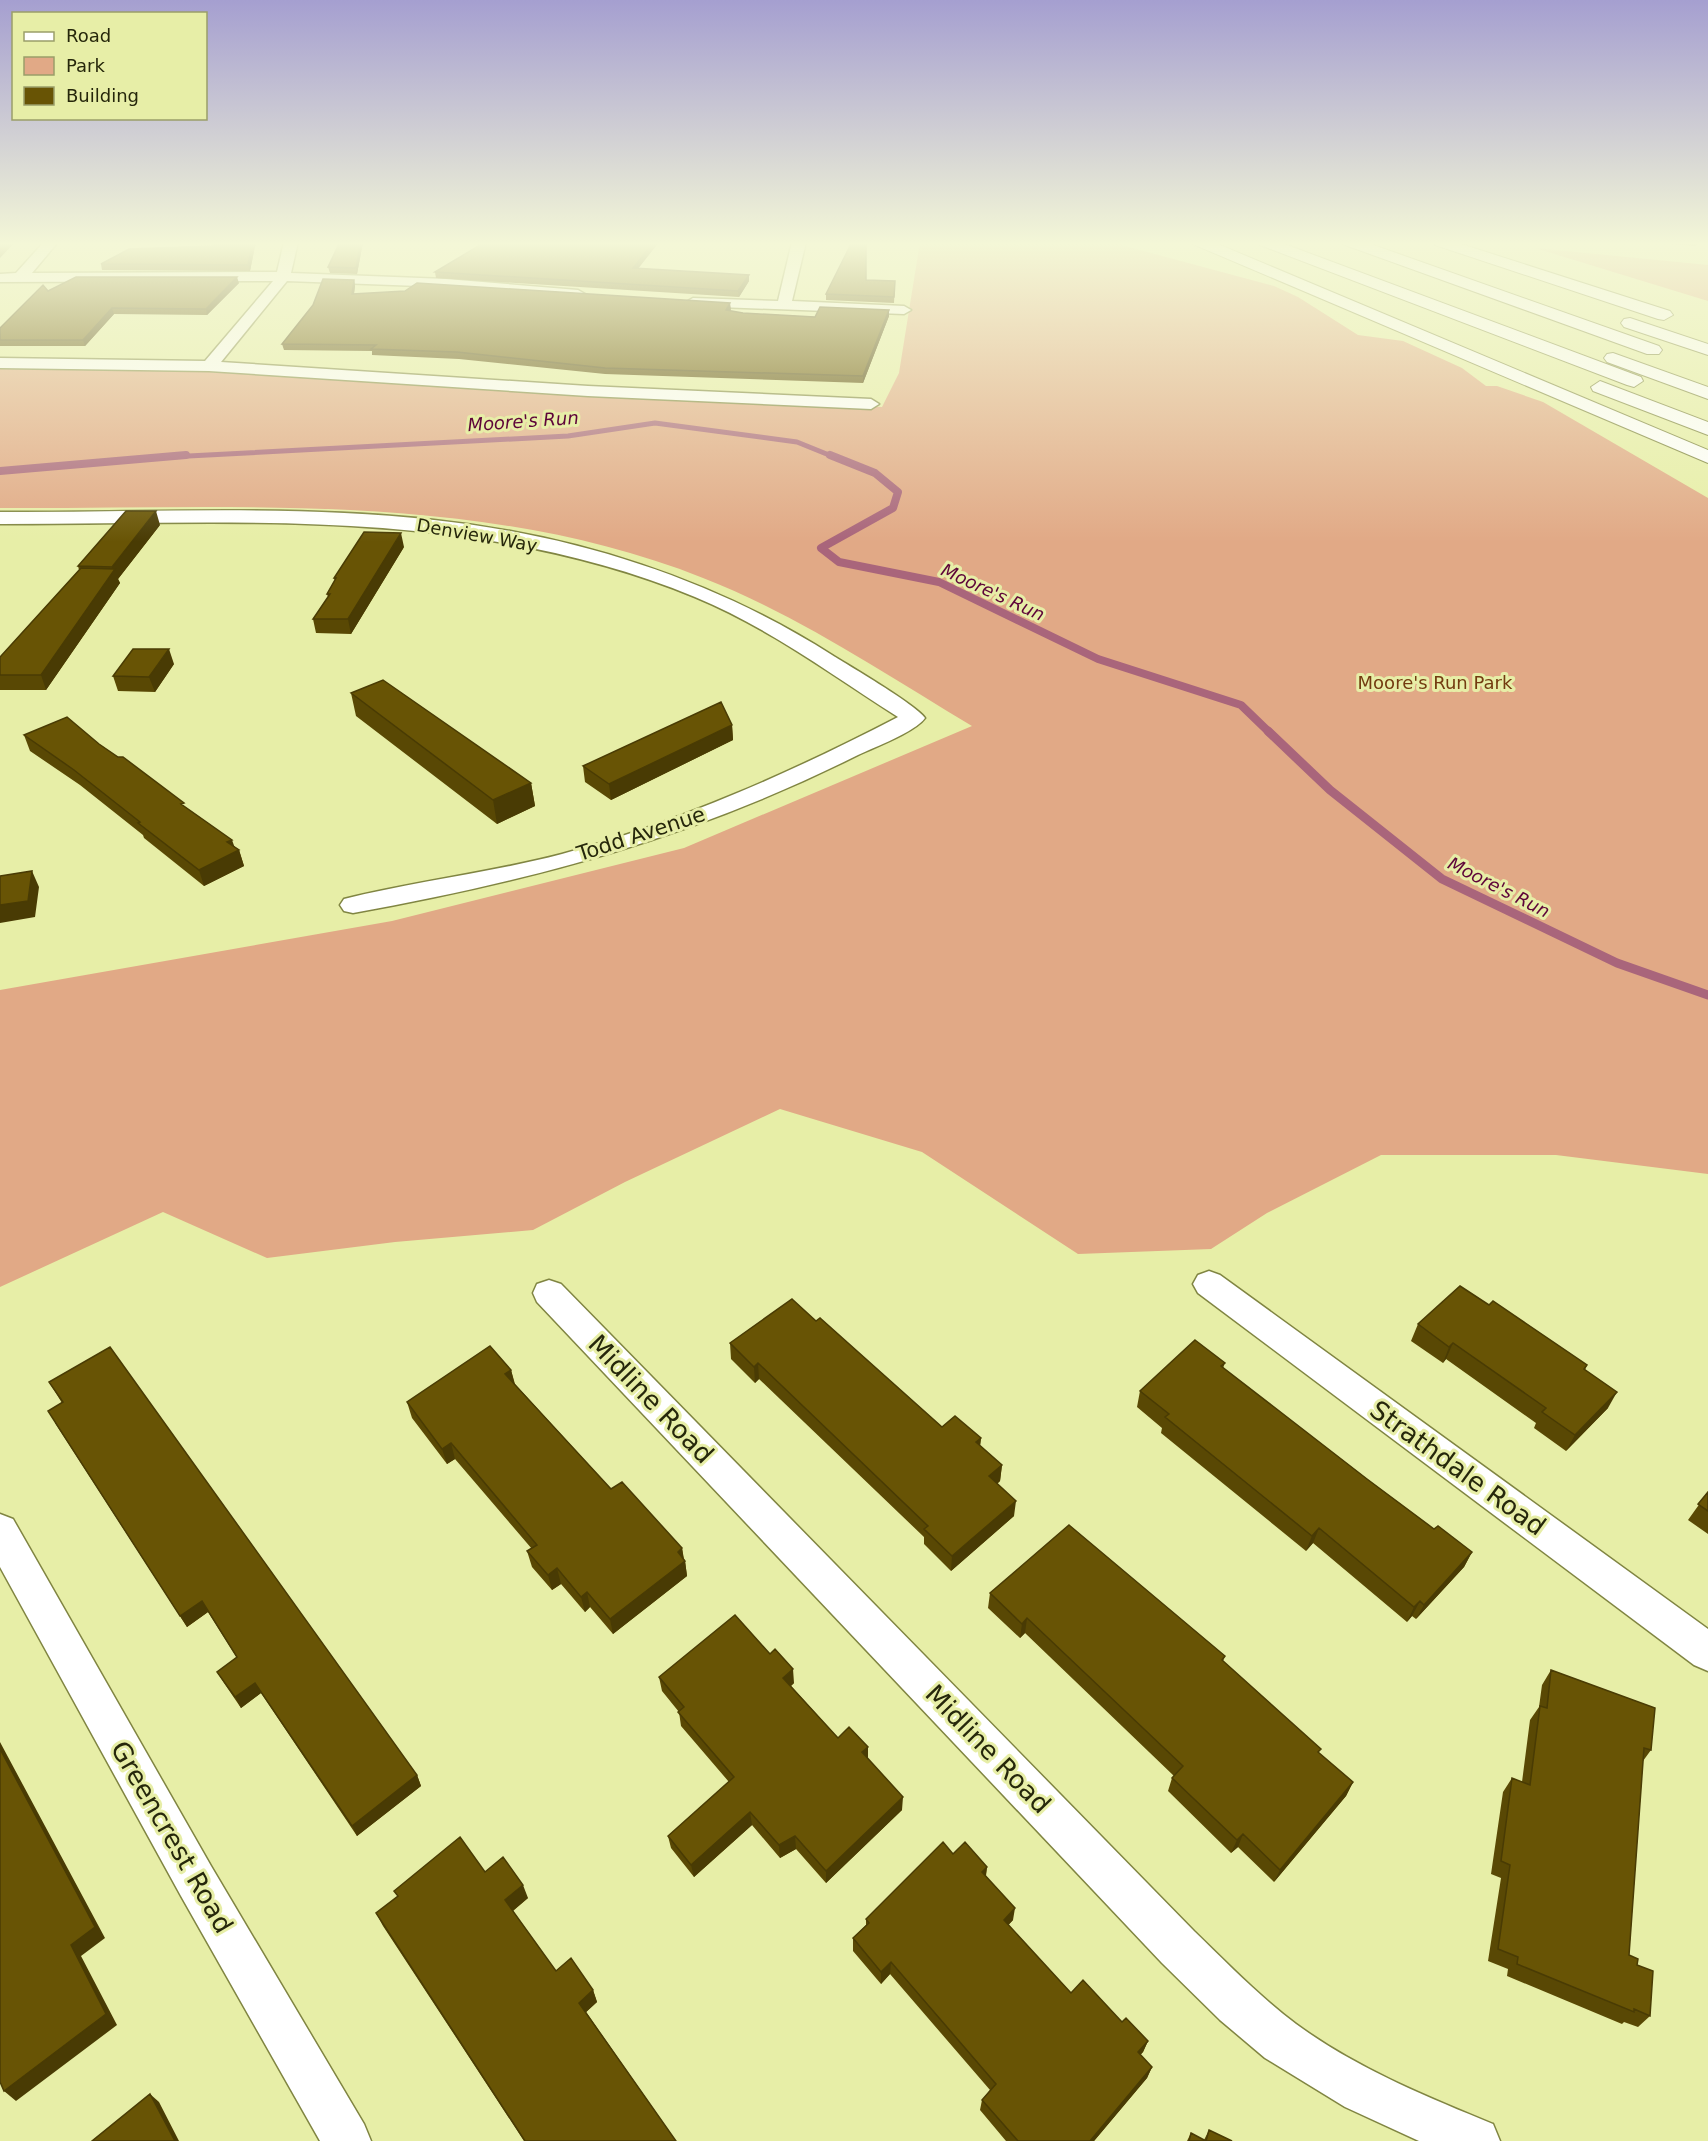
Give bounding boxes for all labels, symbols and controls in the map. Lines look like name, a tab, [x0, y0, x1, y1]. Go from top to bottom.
legend	[12, 12, 207, 120]
text: Road	[66, 25, 111, 46]
text: Park	[66, 55, 105, 76]
text: Building	[66, 85, 139, 106]
water label: Moore's Run	[467, 407, 579, 435]
street label: Denview Way	[415, 514, 539, 556]
water label: Moore's Run	[938, 559, 1048, 625]
park label: Moore's Run Park	[1358, 672, 1513, 693]
street label: Todd Avenue	[573, 802, 708, 866]
water label: Moore's Run	[1445, 852, 1553, 922]
street label: Midline Road	[582, 1329, 720, 1469]
street label: Strathdale Road	[1365, 1394, 1551, 1542]
street label: Midline Road	[919, 1679, 1057, 1819]
street label: Greencrest Road	[105, 1736, 239, 1938]

